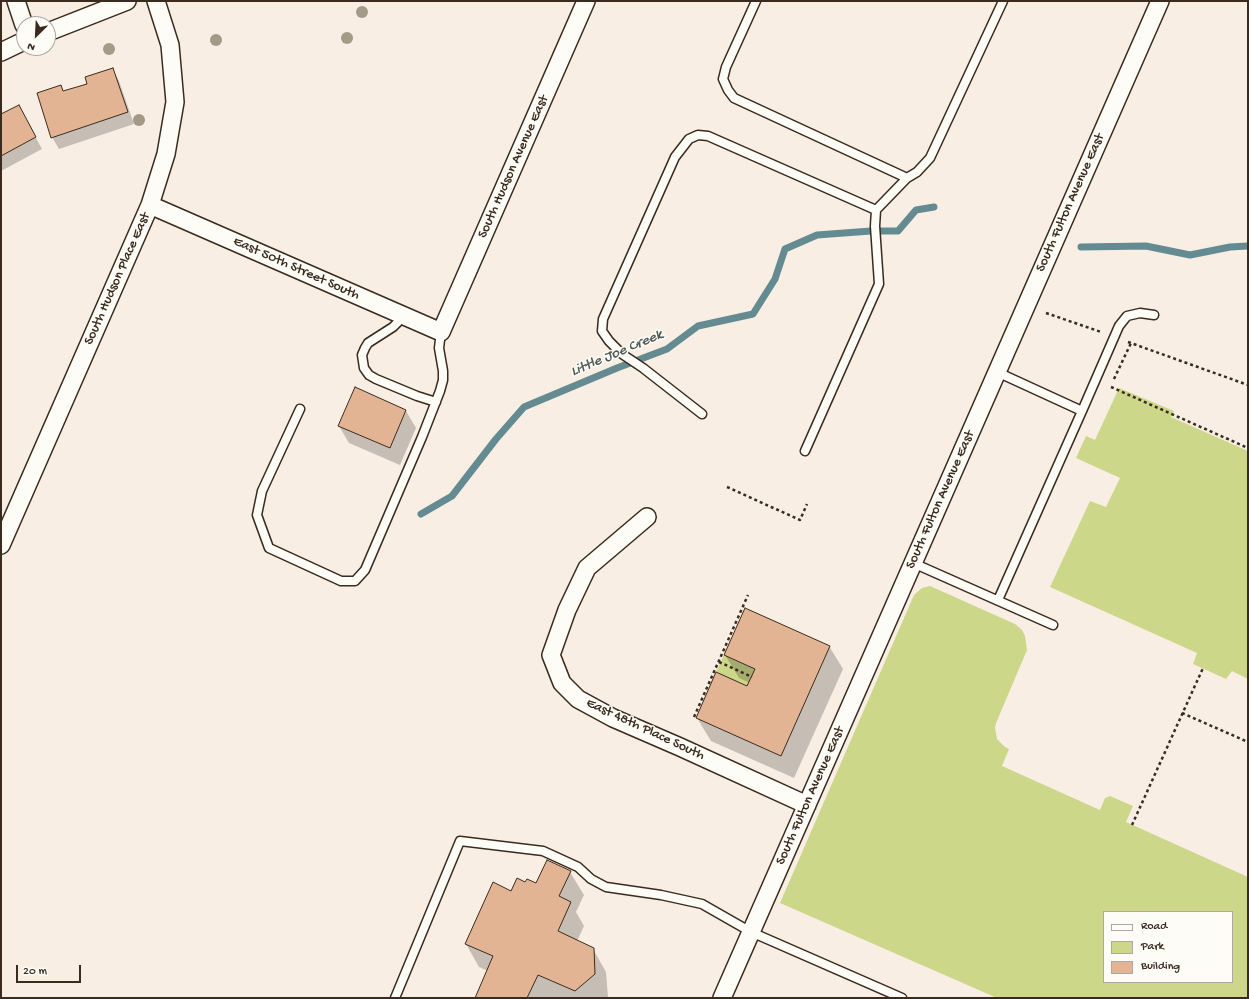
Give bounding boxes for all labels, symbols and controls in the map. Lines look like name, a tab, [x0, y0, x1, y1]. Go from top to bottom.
north arrow	[16, 16, 56, 56]
text: N	[26, 39, 37, 53]
street label: South Hudson Avenue East	[475, 93, 553, 241]
street label: South Fulton Avenue East	[1033, 131, 1109, 275]
street label: South Hudson Place East	[81, 210, 155, 348]
street label: East 50th Street South	[230, 234, 362, 304]
water label: Little Joe Creek	[568, 327, 666, 381]
street label: South Fulton Avenue East	[903, 428, 979, 572]
street label: East 48th Place South	[583, 695, 707, 765]
street label: South Fulton Avenue East	[773, 724, 849, 868]
legend	[1103, 911, 1233, 983]
text: Road	[1141, 920, 1167, 934]
text: Park	[1141, 940, 1164, 954]
scale bar	[18, 957, 83, 983]
text: Building	[1141, 960, 1180, 974]
text: 20 m	[23, 965, 47, 979]

